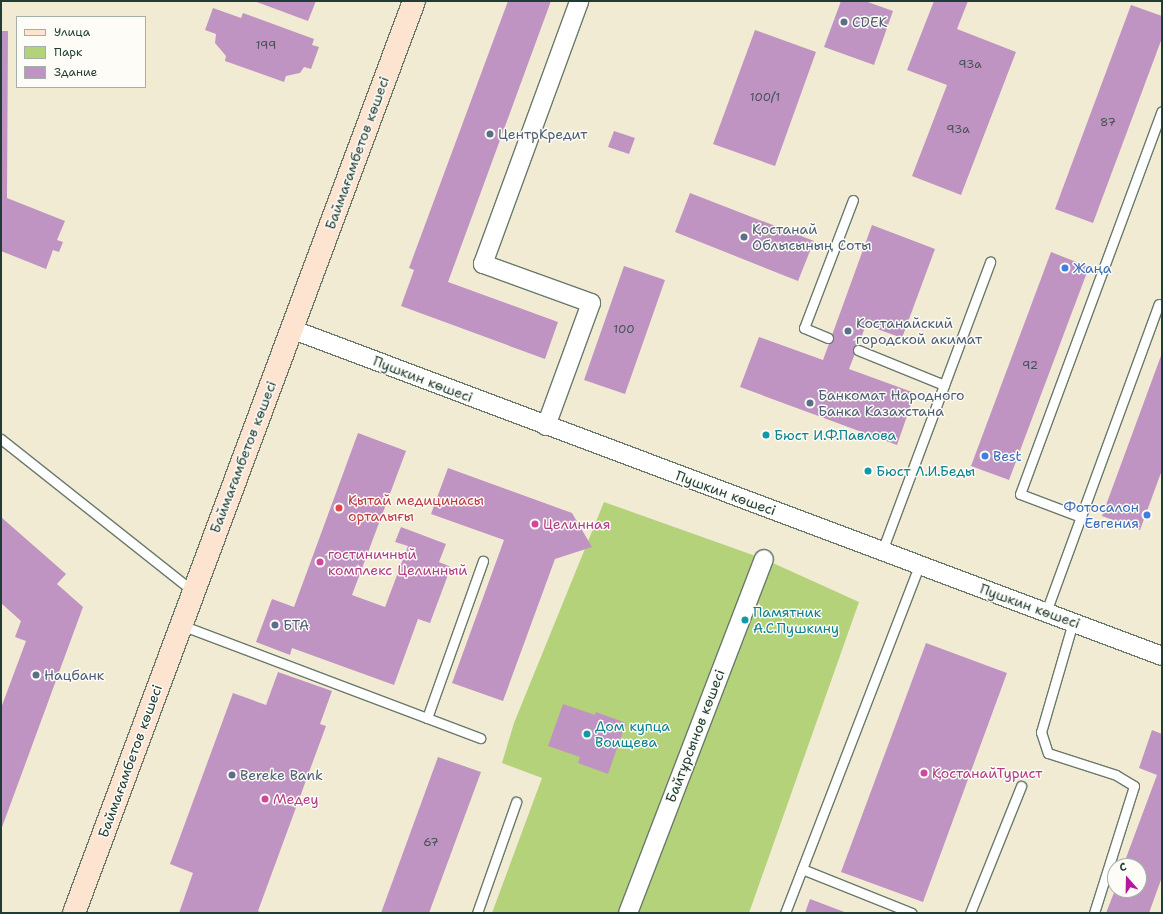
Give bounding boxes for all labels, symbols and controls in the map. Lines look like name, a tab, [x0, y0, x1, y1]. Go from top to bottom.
place label: CDEK	[852, 14, 888, 30]
legend	[16, 16, 146, 88]
marker: CDEK	[839, 17, 849, 27]
text: Улица	[54, 24, 90, 40]
house number: 199	[256, 39, 276, 53]
text: Парк	[54, 44, 82, 60]
house number: 93а	[958, 58, 982, 72]
text: Здание	[54, 64, 97, 80]
street label: Баймағамбетов көшесі	[321, 74, 393, 232]
house number: 100/1	[750, 91, 780, 105]
house number: 87	[1100, 116, 1116, 130]
house number: 93а	[946, 123, 970, 137]
place label: ЦентрКредит	[498, 126, 587, 142]
marker: ЦентрКредит	[485, 129, 495, 139]
place label: Қостанай Облысының Соты	[752, 221, 871, 254]
marker: Қостанай Облысының Соты	[739, 232, 749, 242]
place label: Жаңа	[1073, 260, 1111, 276]
marker: Жаңа	[1060, 263, 1070, 273]
place label: Костанайский городской акимат	[856, 315, 982, 348]
house number: 100	[613, 323, 635, 337]
marker: Костанайский городской акимат	[843, 326, 853, 336]
street label: Пушкин көшесі	[371, 352, 475, 406]
house number: 92	[1022, 359, 1038, 373]
street label: Баймағамбетов көшесі	[206, 378, 280, 536]
place label: Банкомат Народного Банка Казахстана	[818, 387, 965, 420]
marker: Банкомат Народного Банка Казахстана	[805, 398, 815, 408]
place label: Бюст И.Ф.Павлова	[774, 427, 896, 443]
marker: Бюст И.Ф.Павлова	[761, 430, 771, 440]
place label: Best	[993, 448, 1022, 464]
marker: Best	[980, 451, 990, 461]
place label: Бюст Л.И.Беды	[876, 463, 975, 479]
marker: Бюст Л.И.Беды	[863, 466, 873, 476]
street label: Пушкин көшесі	[674, 467, 778, 519]
place label: Қытай медицинасы орталығы	[348, 492, 484, 524]
place label: Фотосалон Евгения	[1063, 499, 1139, 532]
marker: Қытай медицинасы орталығы	[333, 502, 345, 514]
marker: Фотосалон Евгения	[1142, 510, 1152, 520]
place label: Целинная	[543, 516, 610, 532]
marker: Целинная	[530, 519, 540, 529]
place label: гостиничный комплекс Целинный	[328, 546, 467, 578]
marker: гостиничный комплекс Целинный	[315, 557, 325, 567]
street label: Пушкин көшесі	[978, 580, 1082, 632]
place label: Памятник А.С.Пушкину	[753, 604, 839, 636]
marker: Памятник А.С.Пушкину	[740, 615, 750, 625]
place label: БТА	[283, 617, 309, 633]
marker: БТА	[270, 620, 280, 630]
place label: Нацбанк	[44, 667, 104, 683]
street label: Байтұрсынов көшесі	[662, 667, 728, 805]
marker: Нацбанк	[31, 670, 41, 680]
street label: Баймағамбетов көшесі	[94, 682, 166, 840]
place label: Дом купца Воищева	[595, 718, 670, 750]
marker: Дом купца Воищева	[582, 729, 592, 739]
place label: ҚостанайТурист	[932, 765, 1042, 781]
place label: Bereke Bank	[240, 767, 323, 783]
marker: ҚостанайТурист	[919, 768, 929, 778]
marker: Bereke Bank	[227, 770, 237, 780]
place label: Медеу	[273, 791, 319, 807]
marker: Медеу	[260, 794, 270, 804]
house number: 67	[423, 836, 439, 850]
north arrow	[1107, 858, 1147, 898]
text: С	[1117, 859, 1129, 875]

